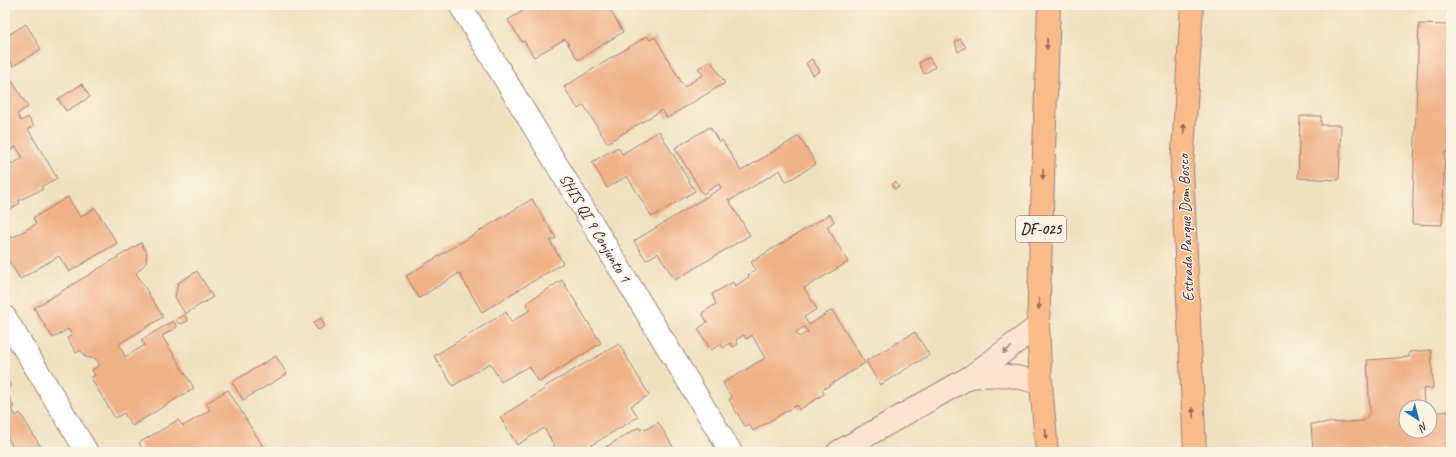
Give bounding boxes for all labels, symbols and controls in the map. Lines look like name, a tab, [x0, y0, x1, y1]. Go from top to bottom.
one-way arrow	[1044, 38, 1051, 50]
one-way arrow	[1181, 123, 1188, 135]
street label: Estrada Parque Dom Bosco	[1173, 152, 1199, 302]
one-way arrow	[1040, 168, 1046, 181]
street label: SHIS QI 9 Conjunto 1	[555, 170, 636, 287]
road number: DF-025	[1016, 216, 1066, 242]
one-way arrow	[1036, 298, 1042, 311]
one-way arrow	[1002, 345, 1012, 353]
north arrow	[1398, 399, 1438, 439]
one-way arrow	[1190, 407, 1197, 419]
text: N	[1415, 419, 1431, 436]
one-way arrow	[1042, 428, 1049, 440]

